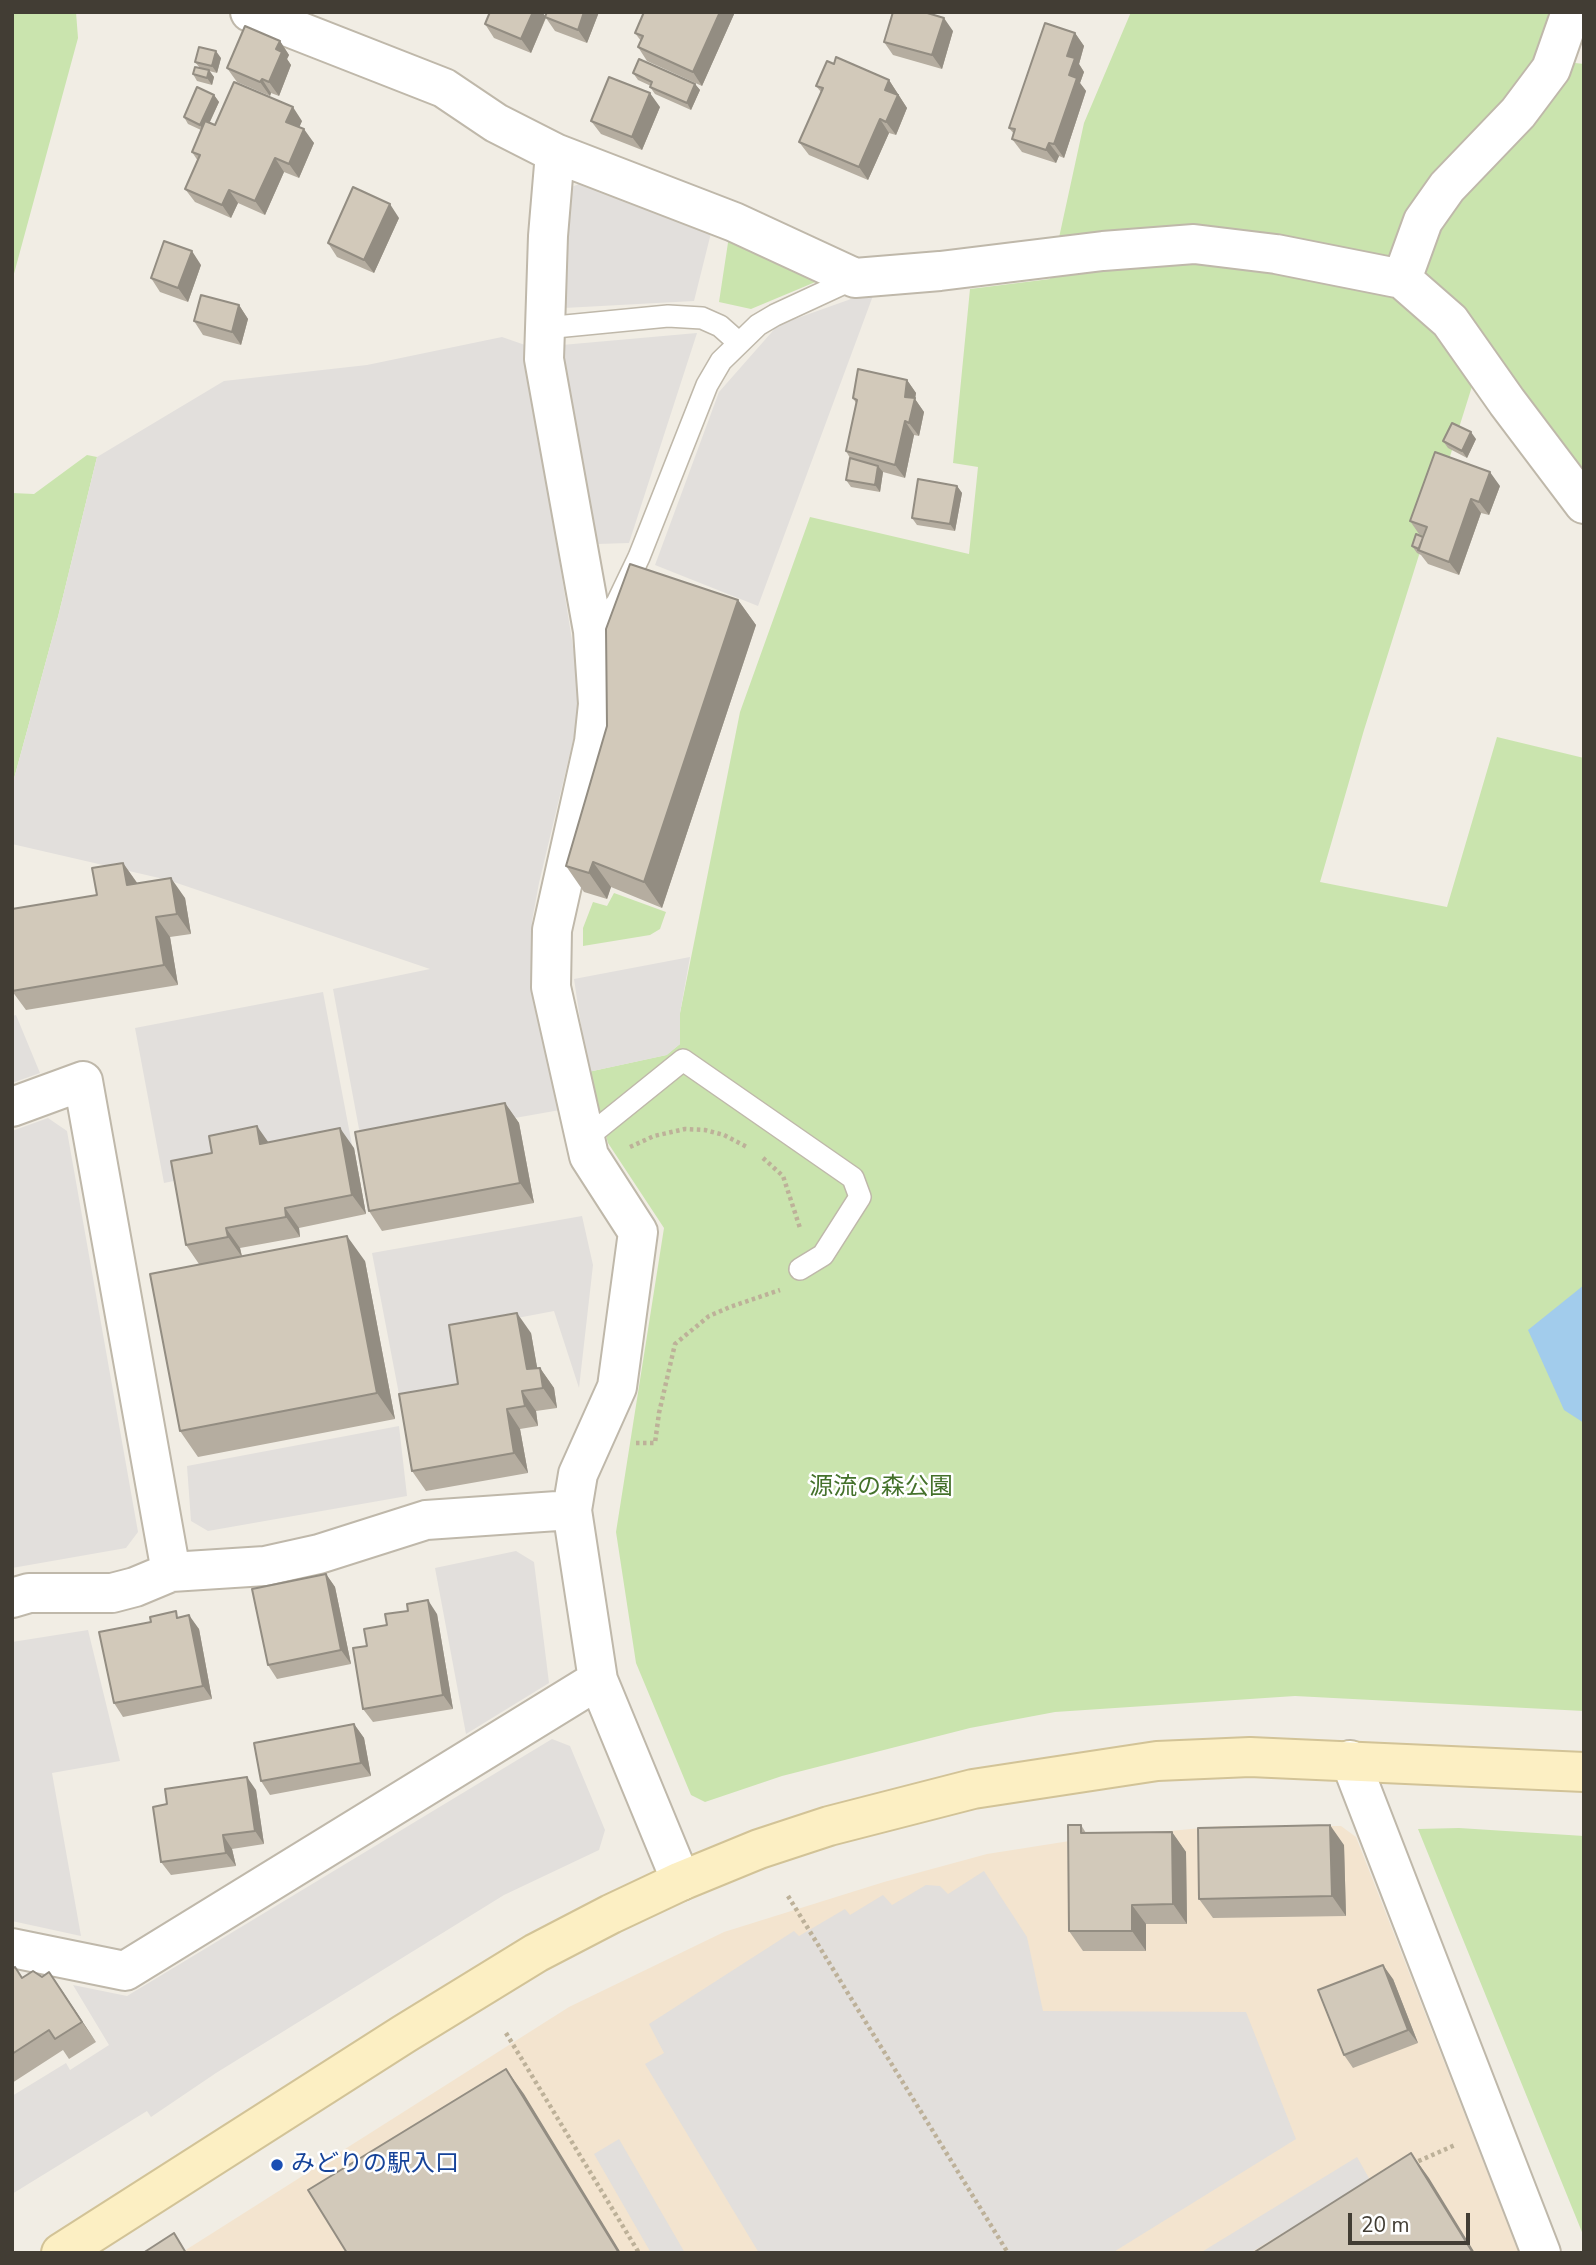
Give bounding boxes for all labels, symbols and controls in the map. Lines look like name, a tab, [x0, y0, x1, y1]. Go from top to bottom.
park label: 源流の森公園	[809, 1474, 953, 1502]
place label: みどりの駅入口	[291, 2151, 459, 2179]
marker: みどりの駅入口	[269, 2157, 285, 2173]
scale bar	[1351, 2198, 1474, 2242]
text: 20 m	[1361, 2211, 1410, 2239]

